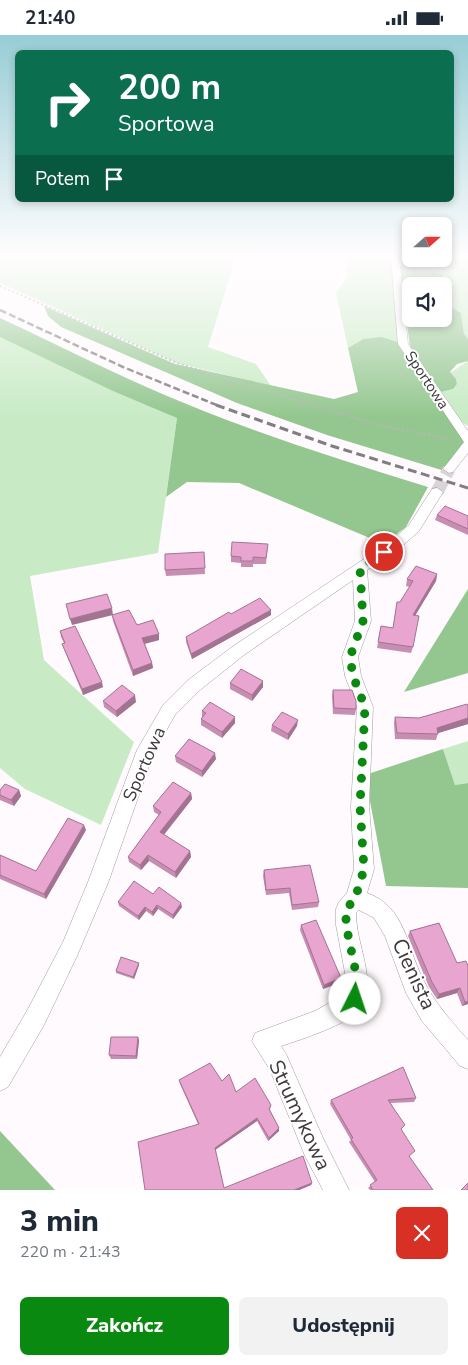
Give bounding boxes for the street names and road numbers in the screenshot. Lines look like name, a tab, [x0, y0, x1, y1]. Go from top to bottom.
street label: Sportowa	[400, 347, 454, 413]
street label: Sportowa	[117, 723, 171, 805]
street label: Cienista	[385, 934, 443, 1014]
street label: Strumykowa	[262, 1055, 338, 1175]

